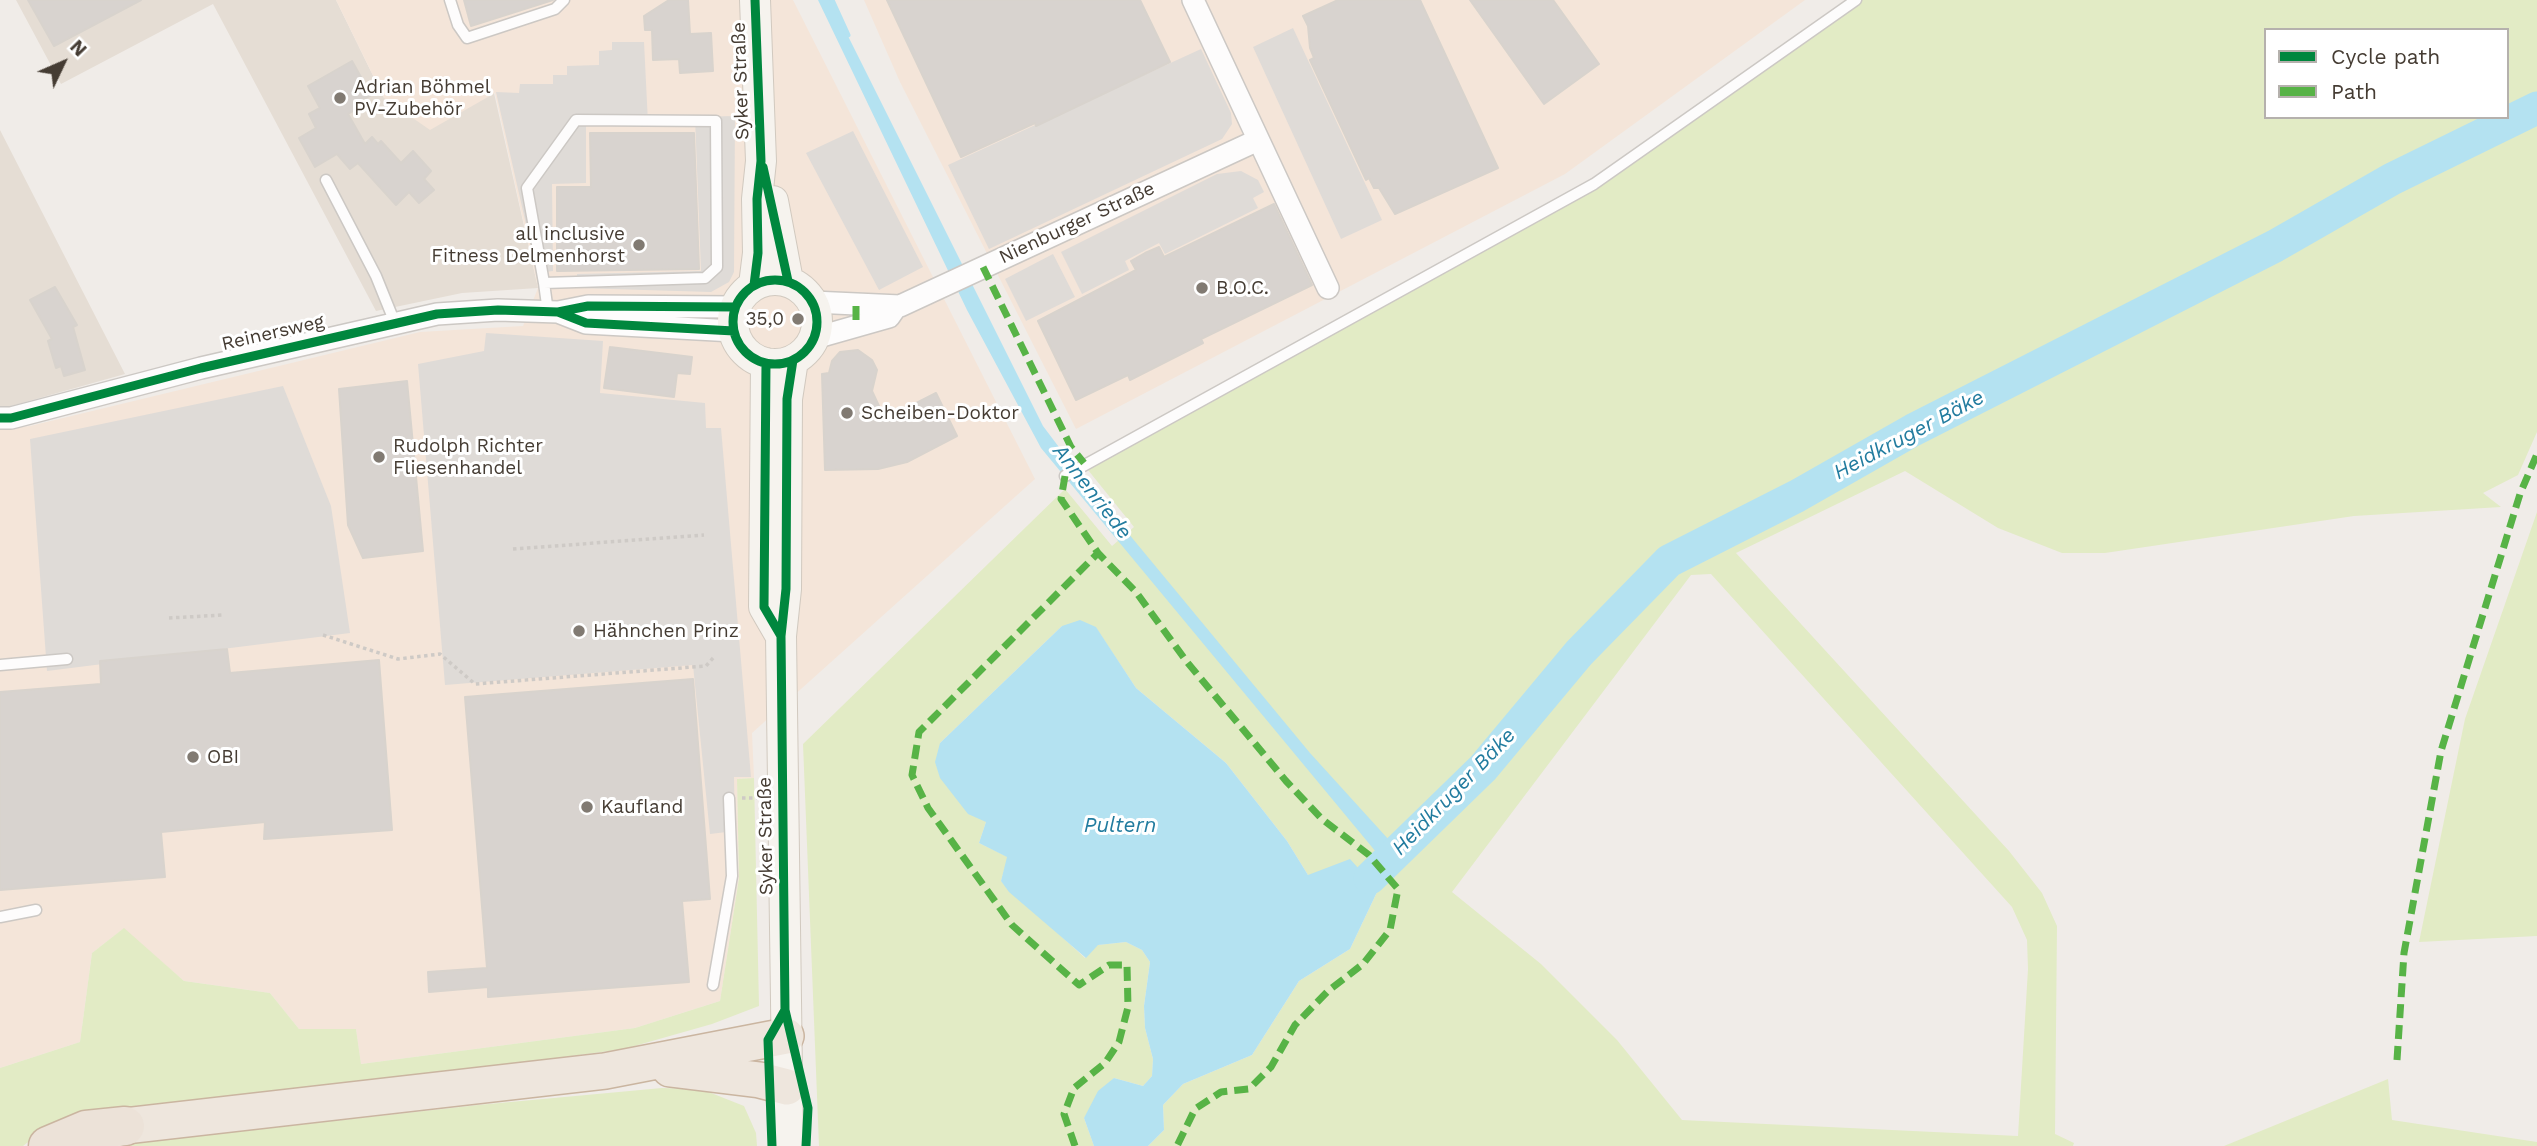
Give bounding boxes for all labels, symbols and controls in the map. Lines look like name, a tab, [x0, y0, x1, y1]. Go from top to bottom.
street label: Syker Straße	[728, 22, 754, 140]
north arrow	[28, 28, 98, 98]
legend	[2264, 28, 2509, 119]
text: N	[65, 35, 92, 61]
text: Cycle path	[2331, 44, 2440, 69]
place label: Adrian Böhmel PV-Zubehör	[354, 76, 491, 120]
text: Path	[2331, 79, 2377, 104]
marker: Adrian Böhmel PV-Zubehör	[332, 90, 348, 106]
street label: Nienburger Straße	[996, 177, 1158, 269]
place label: all inclusive Fitness Delmenhorst	[431, 223, 625, 267]
marker: all inclusive Fitness Delmenhorst	[631, 237, 647, 253]
place label: B.O.C.	[1216, 277, 1269, 299]
marker: B.O.C.	[1194, 280, 1210, 296]
place label: 35,0	[745, 308, 784, 330]
street label: Reinersweg	[220, 310, 326, 356]
marker: 35,0	[790, 311, 806, 327]
water label: Heidkruger Bäke	[1829, 385, 1989, 485]
place label: Scheiben-Doktor	[861, 402, 1019, 424]
marker: Scheiben-Doktor	[839, 405, 855, 421]
place label: Rudolph Richter Fliesenhandel	[393, 435, 543, 479]
water label: Annenriede	[1047, 439, 1137, 545]
marker: Rudolph Richter Fliesenhandel	[371, 449, 387, 465]
place label: Hähnchen Prinz	[593, 620, 739, 642]
marker: Hähnchen Prinz	[571, 623, 587, 639]
water label: Heidkruger Bäke	[1387, 723, 1521, 861]
place label: OBI	[207, 746, 239, 768]
marker: OBI	[185, 749, 201, 765]
street label: Syker Straße	[754, 777, 778, 895]
place label: Kaufland	[601, 796, 683, 818]
marker: Kaufland	[579, 799, 595, 815]
water label: Pultern	[1084, 813, 1156, 839]

